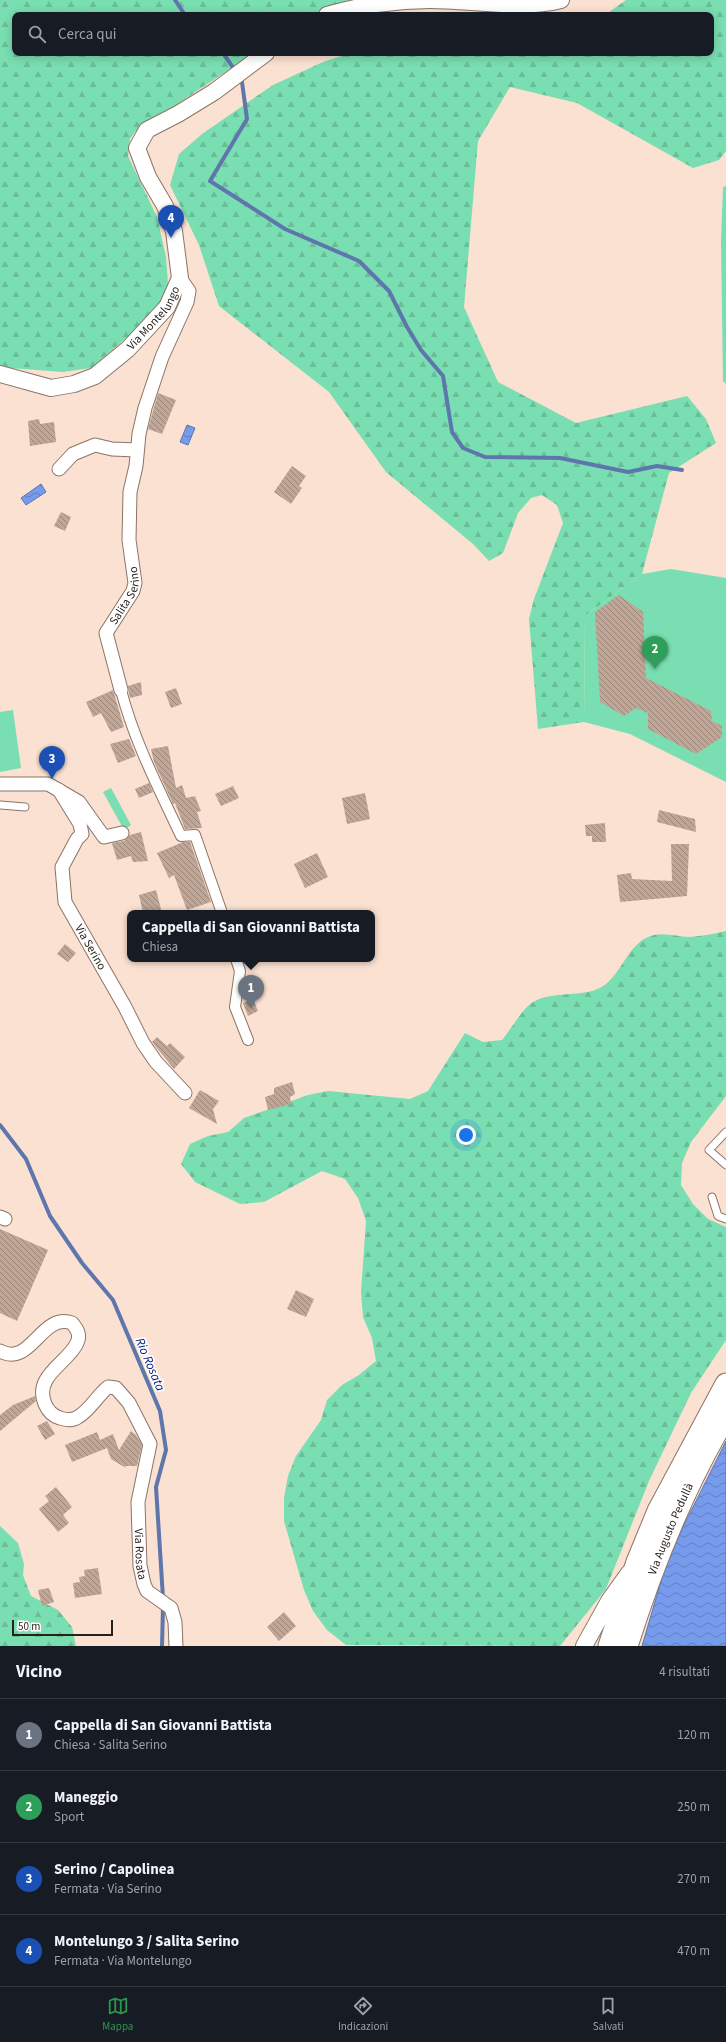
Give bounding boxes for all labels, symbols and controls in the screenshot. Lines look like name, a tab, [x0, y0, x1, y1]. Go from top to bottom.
search box	[12, 12, 714, 56]
icon: search	[26, 23, 48, 45]
text: Cerca qui	[58, 24, 117, 45]
pin: 4	[158, 205, 184, 238]
street label: Via Montelungo	[123, 283, 184, 354]
street label: Salita Serino	[105, 565, 144, 628]
pin: 2	[642, 636, 668, 669]
pin: 3	[39, 746, 65, 779]
popup	[127, 910, 375, 962]
text: Cappella di San Giovanni Battista	[142, 917, 360, 938]
street label: Via Serino	[70, 921, 110, 973]
text: Chiesa	[142, 938, 178, 956]
pin: 1	[238, 975, 264, 1008]
your location	[456, 1125, 476, 1145]
water label: Rio Rosata	[131, 1335, 169, 1394]
street label: Via Augusto Pedullà	[644, 1480, 698, 1578]
street label: Via Rosata	[130, 1528, 151, 1582]
scale bar	[12, 1618, 113, 1637]
text: 50 m	[18, 1619, 40, 1634]
text: Vicino	[16, 1660, 62, 1684]
text: 4 risultati	[659, 1663, 710, 1681]
text: Cappella di San Giovanni Battista	[54, 1715, 272, 1736]
text: 1	[26, 1726, 32, 1744]
text: 120 m	[677, 1726, 710, 1744]
text: Chiesa · Salita Serino	[54, 1736, 167, 1754]
text: Maneggio	[54, 1787, 118, 1808]
text: 2	[26, 1798, 32, 1816]
text: 250 m	[677, 1798, 710, 1816]
text: Sport	[54, 1808, 84, 1826]
text: Serino / Capolinea	[54, 1859, 174, 1880]
text: 3	[26, 1870, 32, 1888]
text: 270 m	[677, 1870, 710, 1888]
text: Fermata · Via Serino	[54, 1880, 162, 1898]
text: Montelungo 3 / Salita Serino	[54, 1931, 239, 1952]
text: 4	[26, 1942, 32, 1960]
text: 470 m	[677, 1942, 710, 1960]
text: Fermata · Via Montelungo	[54, 1952, 192, 1970]
tab: Mappa	[102, 1995, 133, 2034]
tab: Indicazioni	[338, 1995, 388, 2034]
tab: Salvati	[593, 1995, 624, 2034]

